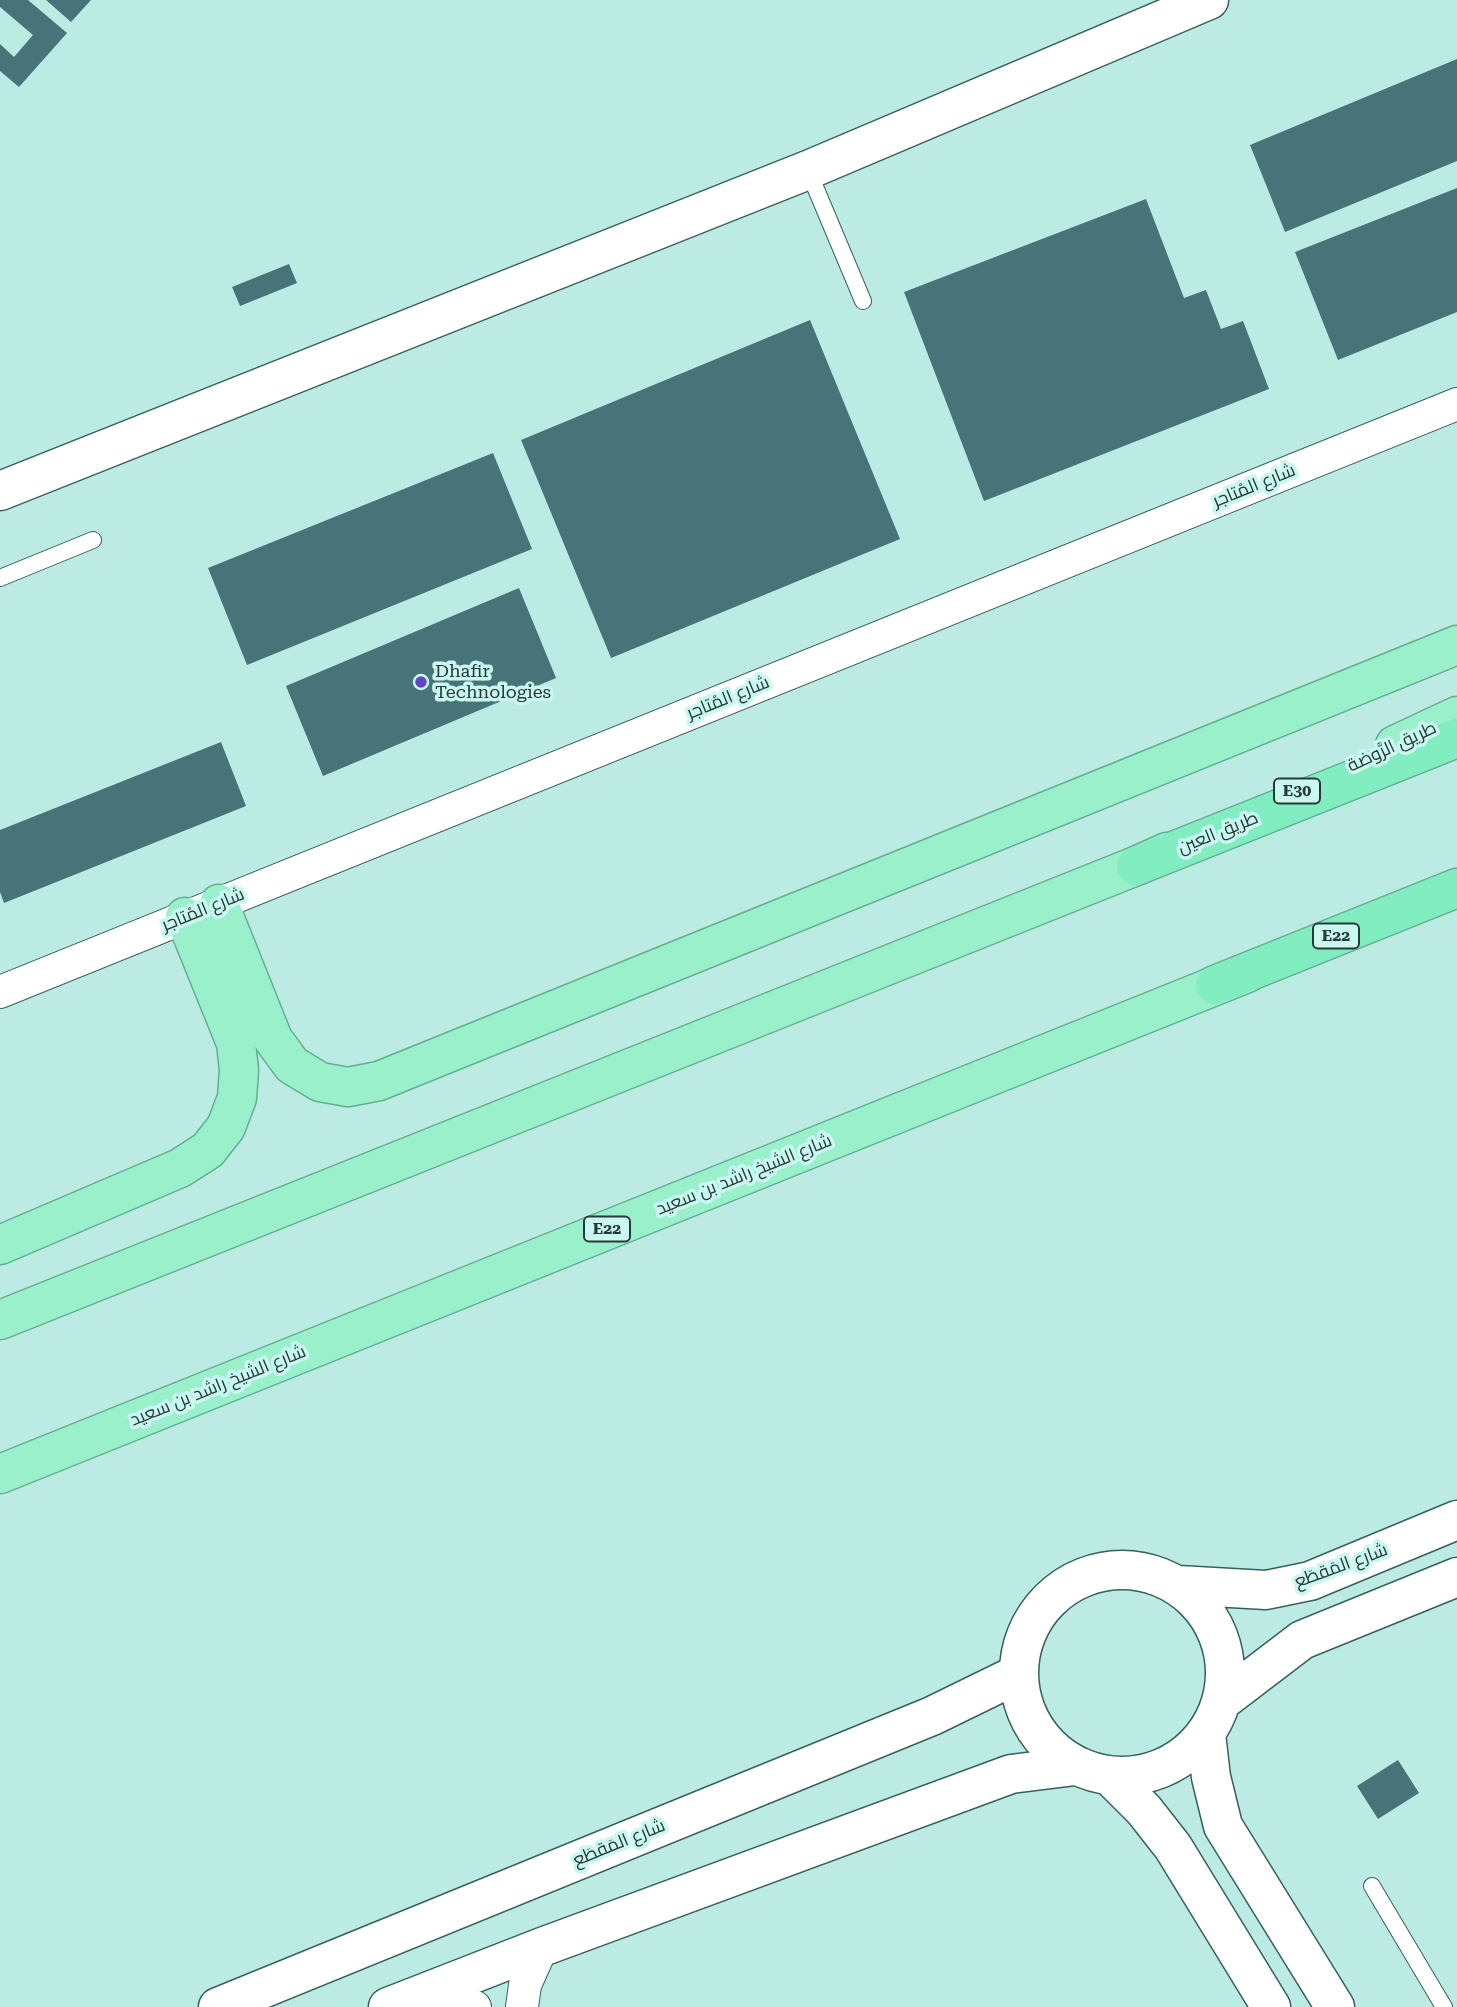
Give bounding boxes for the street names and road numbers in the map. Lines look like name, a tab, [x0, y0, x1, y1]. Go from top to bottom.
street label: شارع المُتاجر	[1209, 460, 1299, 512]
street label: شارع المُتاجر	[683, 672, 773, 724]
street label: طريق الرَّوضة	[1344, 717, 1440, 777]
road number: E30	[1274, 778, 1320, 804]
street label: طريق العين	[1175, 807, 1261, 859]
street label: شارع المُتاجر	[158, 884, 248, 936]
road number: E22	[1313, 924, 1359, 948]
street label: شارع الشيخ راشد بن سعيد	[653, 1130, 835, 1220]
road number: E22	[584, 1217, 630, 1242]
street label: شارع الشيخ راشد بن سعيد	[127, 1341, 309, 1431]
street label: شارع المَقطَع	[1291, 1539, 1391, 1593]
street label: شارع المَقطَع	[570, 1815, 668, 1871]

